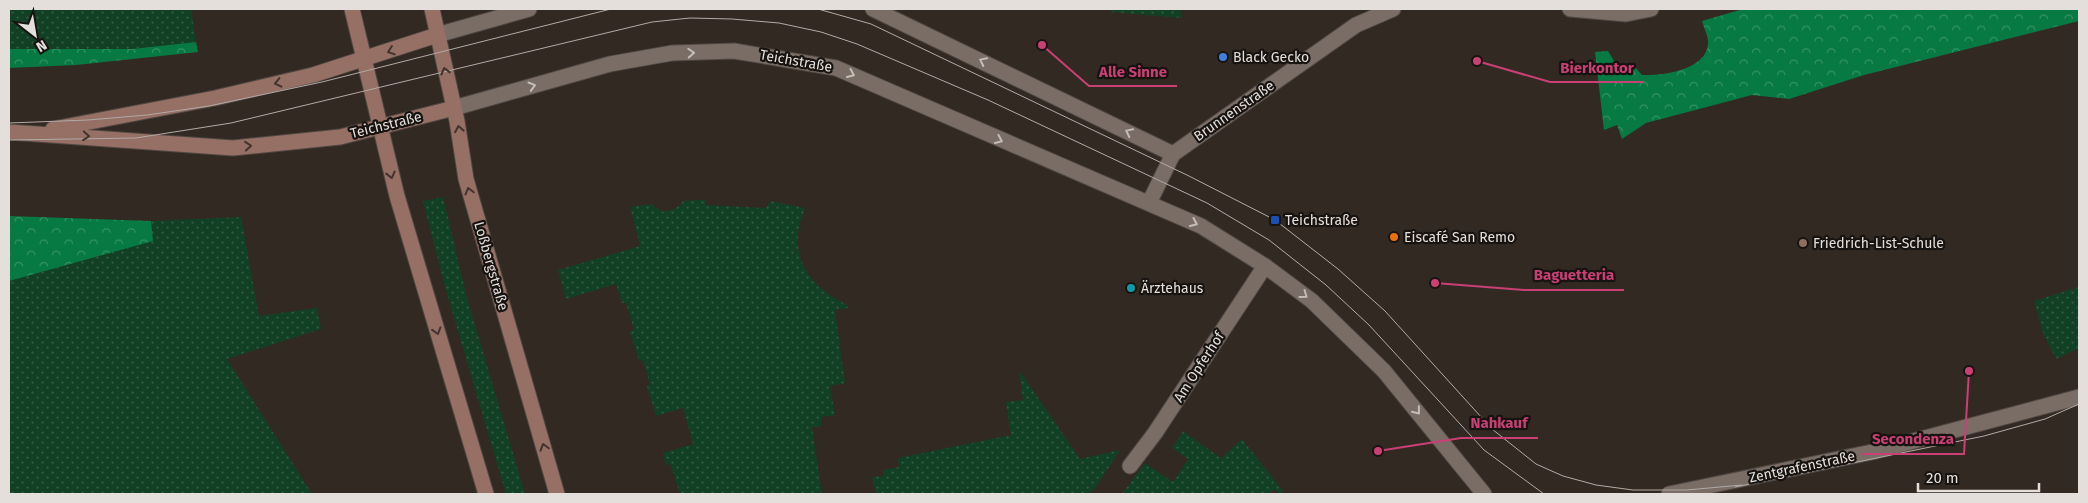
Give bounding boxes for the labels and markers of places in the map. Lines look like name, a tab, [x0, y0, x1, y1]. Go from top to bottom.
place label: Black Gecko	[1233, 49, 1309, 66]
marker: Black Gecko	[1217, 51, 1229, 63]
callout: Bierkontor	[1550, 52, 1644, 82]
callout: Alle Sinne	[1089, 56, 1177, 86]
place label: Teichstraße	[1285, 212, 1358, 229]
marker: Teichstraße	[1269, 214, 1281, 226]
place label: Eiscafé San Remo	[1404, 229, 1515, 246]
marker: Eiscafé San Remo	[1388, 231, 1400, 243]
place label: Friedrich-List-Schule	[1813, 235, 1944, 252]
marker: Friedrich-List-Schule	[1797, 237, 1809, 249]
callout: Baguetteria	[1524, 260, 1624, 290]
place label: Ärztehaus	[1141, 280, 1204, 297]
marker: Ärztehaus	[1125, 282, 1137, 294]
callout: Nahkauf	[1461, 408, 1538, 438]
callout: Secondenza	[1862, 424, 1964, 454]

